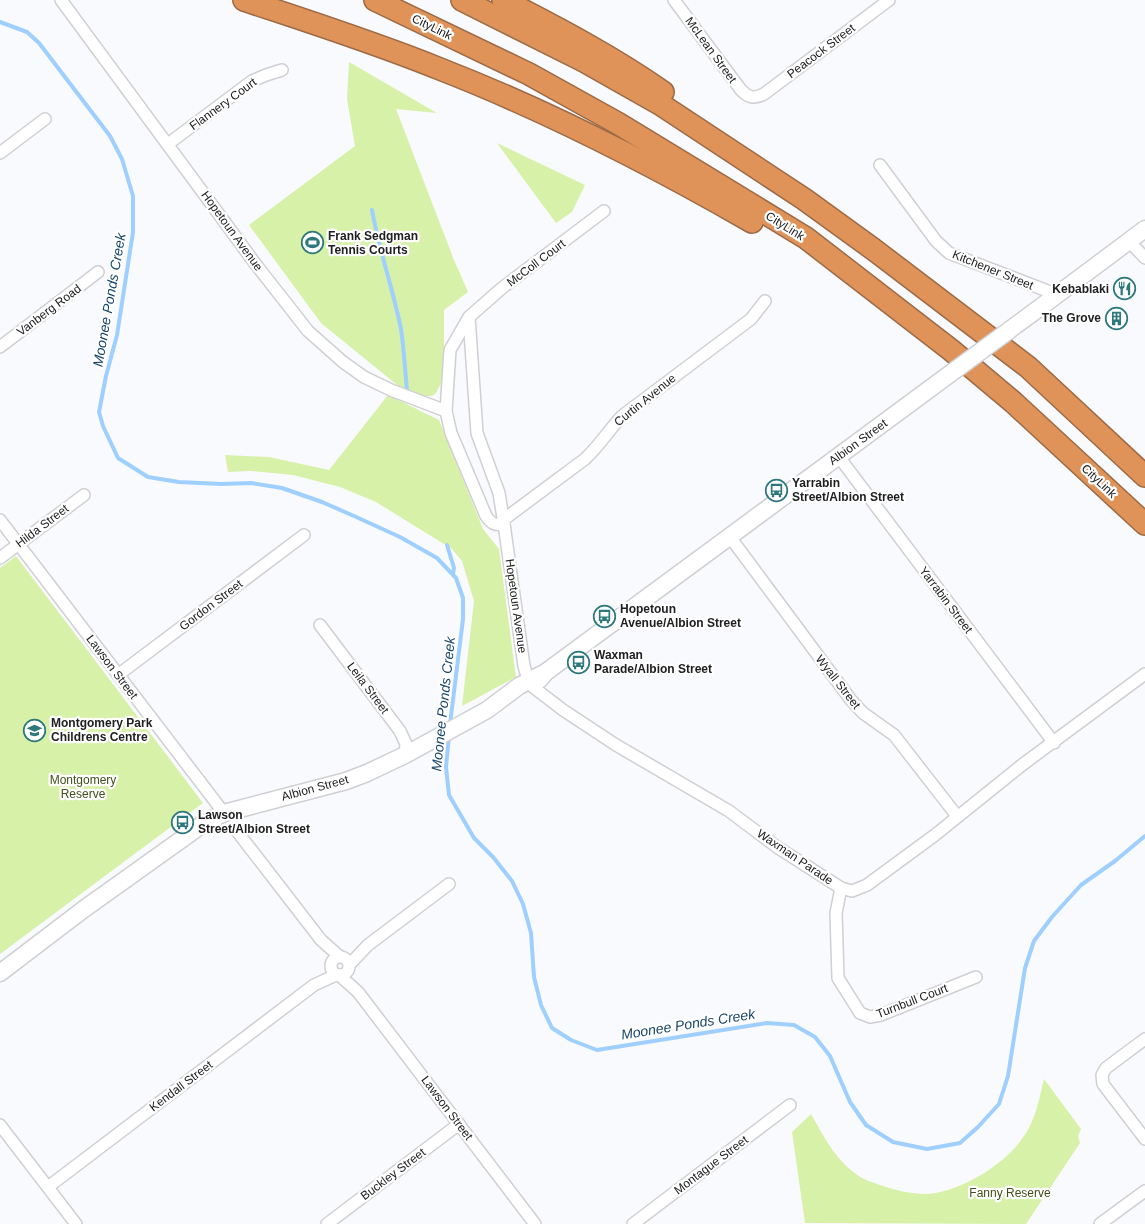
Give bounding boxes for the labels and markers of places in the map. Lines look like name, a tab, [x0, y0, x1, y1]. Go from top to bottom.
place label: Frank Sedgman Tennis Courts	[328, 229, 418, 257]
sports icon: Frank Sedgman Tennis Courts	[300, 231, 324, 255]
restaurant icon: Kebablaki	[1113, 277, 1137, 301]
place label: Kebablaki	[1052, 282, 1109, 296]
building icon: The Grove	[1105, 306, 1129, 330]
place label: The Grove	[1042, 311, 1101, 325]
place label: Yarrabin Street/Albion Street	[792, 476, 904, 504]
bus stop icon: Yarrabin Street/Albion Street	[764, 478, 788, 502]
place label: Hopetoun Avenue/Albion Street	[620, 602, 741, 630]
bus stop icon: Hopetoun Avenue/Albion Street	[592, 604, 616, 628]
place label: Waxman Parade/Albion Street	[594, 648, 712, 676]
bus stop icon: Waxman Parade/Albion Street	[566, 650, 590, 674]
place label: Montgomery Park Childrens Centre	[51, 716, 153, 744]
school or university icon: Montgomery Park Childrens Centre	[23, 718, 47, 742]
place label: Lawson Street/Albion Street	[198, 808, 310, 836]
bus stop icon: Lawson Street/Albion Street	[170, 810, 194, 834]

